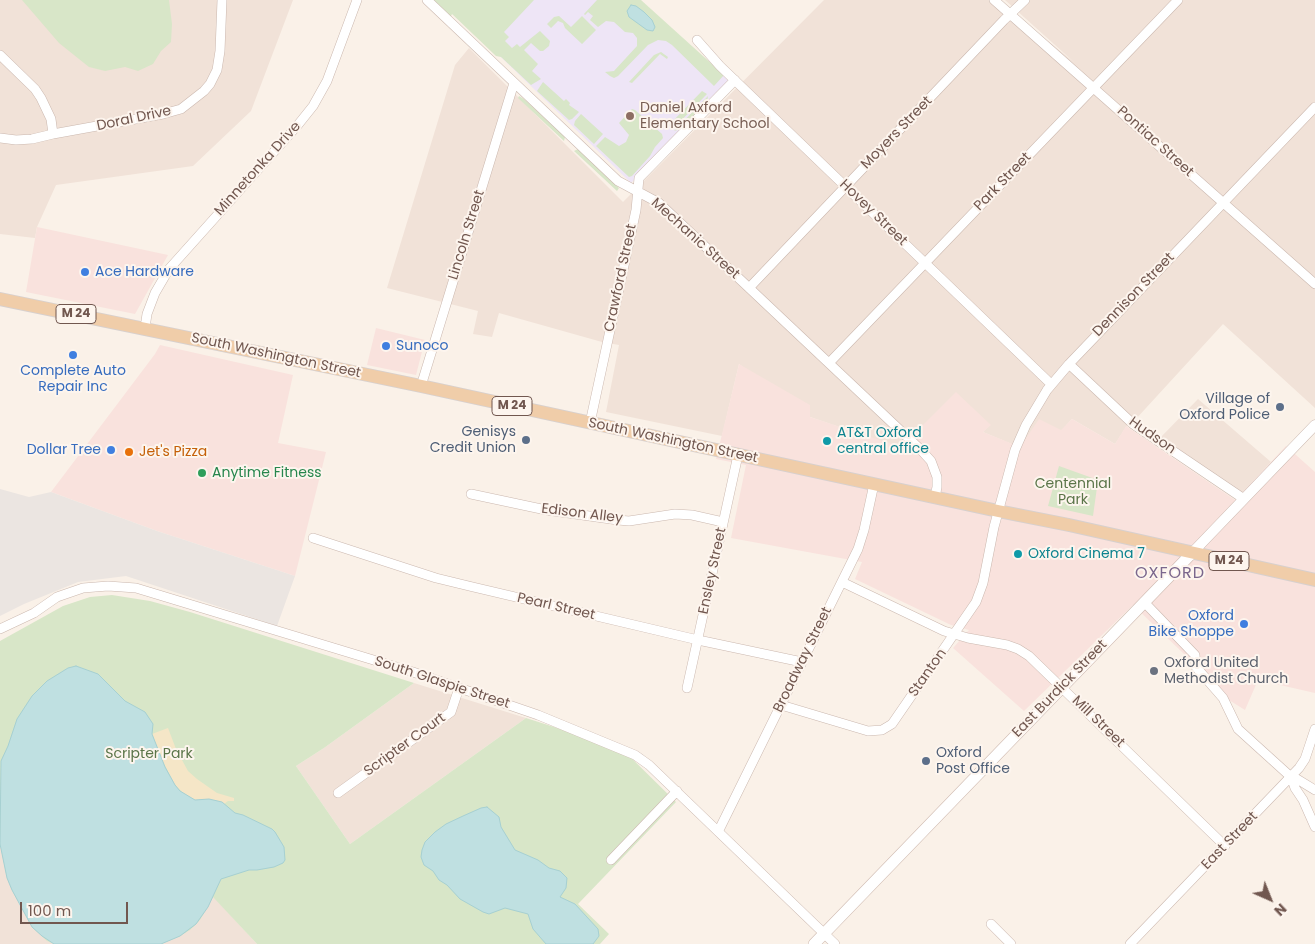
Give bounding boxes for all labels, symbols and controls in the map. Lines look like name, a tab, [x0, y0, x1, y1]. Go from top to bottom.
street label: Moyers Street	[858, 93, 936, 173]
place label: Daniel Axford Elementary School	[640, 100, 770, 132]
street label: Doral Drive	[95, 103, 173, 135]
street label: Pontiac Street	[1113, 103, 1197, 181]
marker: Daniel Axford Elementary School	[624, 110, 636, 122]
street label: Minnetonka Drive	[211, 119, 305, 219]
street label: Park Street	[971, 149, 1035, 215]
street label: Hovey Street	[836, 176, 910, 250]
street label: Lincoln Street	[445, 188, 489, 282]
street label: Mechanic Street	[647, 195, 743, 283]
street label: Crawford Street	[601, 222, 641, 334]
street label: Dennison Street	[1090, 250, 1178, 340]
place label: Ace Hardware	[95, 264, 194, 280]
marker: Ace Hardware	[79, 266, 91, 278]
road number: M 24	[56, 304, 96, 324]
street label: South Washington Street	[190, 330, 362, 382]
place label: Sunoco	[396, 338, 449, 354]
marker: Sunoco	[380, 340, 392, 352]
marker: Complete Auto Repair Inc	[67, 349, 79, 361]
place label: Complete Auto Repair Inc	[20, 363, 126, 396]
place label: Village of Oxford Police	[1179, 391, 1270, 424]
road number: M 24	[492, 396, 532, 416]
marker: Village of Oxford Police	[1274, 401, 1286, 413]
street label: Hudson	[1125, 414, 1179, 458]
street label: South Washington Street	[587, 415, 759, 467]
place label: Genisys Credit Union	[430, 424, 516, 457]
place label: AT&T Oxford central office	[837, 425, 929, 458]
marker: Genisys Credit Union	[520, 434, 532, 446]
marker: AT&T Oxford central office	[821, 435, 833, 447]
place label: Dollar Tree	[27, 442, 101, 458]
marker: Dollar Tree	[105, 444, 117, 456]
place label: Jet's Pizza	[139, 444, 207, 460]
marker: Jet's Pizza	[123, 446, 135, 458]
place label: Anytime Fitness	[212, 465, 322, 481]
marker: Anytime Fitness	[196, 467, 208, 479]
park label: Centennial Park	[1035, 476, 1111, 508]
street label: Edison Alley	[540, 501, 624, 527]
street label: Ensley Street	[696, 526, 730, 616]
place label: Oxford Cinema 7	[1028, 546, 1145, 562]
marker: Oxford Cinema 7	[1012, 548, 1024, 560]
road number: M 24	[1209, 552, 1249, 570]
district label: OXFORD	[1134, 564, 1206, 584]
street label: Pearl Street	[515, 590, 597, 624]
street label: Broadway Street	[770, 605, 836, 715]
place label: Oxford Bike Shoppe	[1149, 608, 1234, 640]
marker: Oxford Bike Shoppe	[1238, 618, 1250, 630]
street label: East Burdick Street	[1009, 637, 1111, 741]
street label: Stanton	[905, 646, 951, 700]
street label: South Glaspie Street	[372, 653, 512, 713]
place label: Oxford United Methodist Church	[1164, 655, 1288, 688]
marker: Oxford United Methodist Church	[1148, 665, 1160, 677]
street label: Mill Street	[1068, 693, 1128, 751]
street label: Scripter Court	[361, 710, 449, 780]
place label: Oxford Post Office	[936, 745, 1010, 778]
park label: Scripter Park	[105, 746, 193, 762]
marker: Oxford Post Office	[920, 755, 932, 767]
street label: East Street	[1198, 809, 1262, 873]
north arrow	[1245, 874, 1295, 924]
scale bar	[22, 892, 130, 924]
text: N	[1270, 899, 1291, 921]
text: 100 m	[28, 900, 71, 921]

